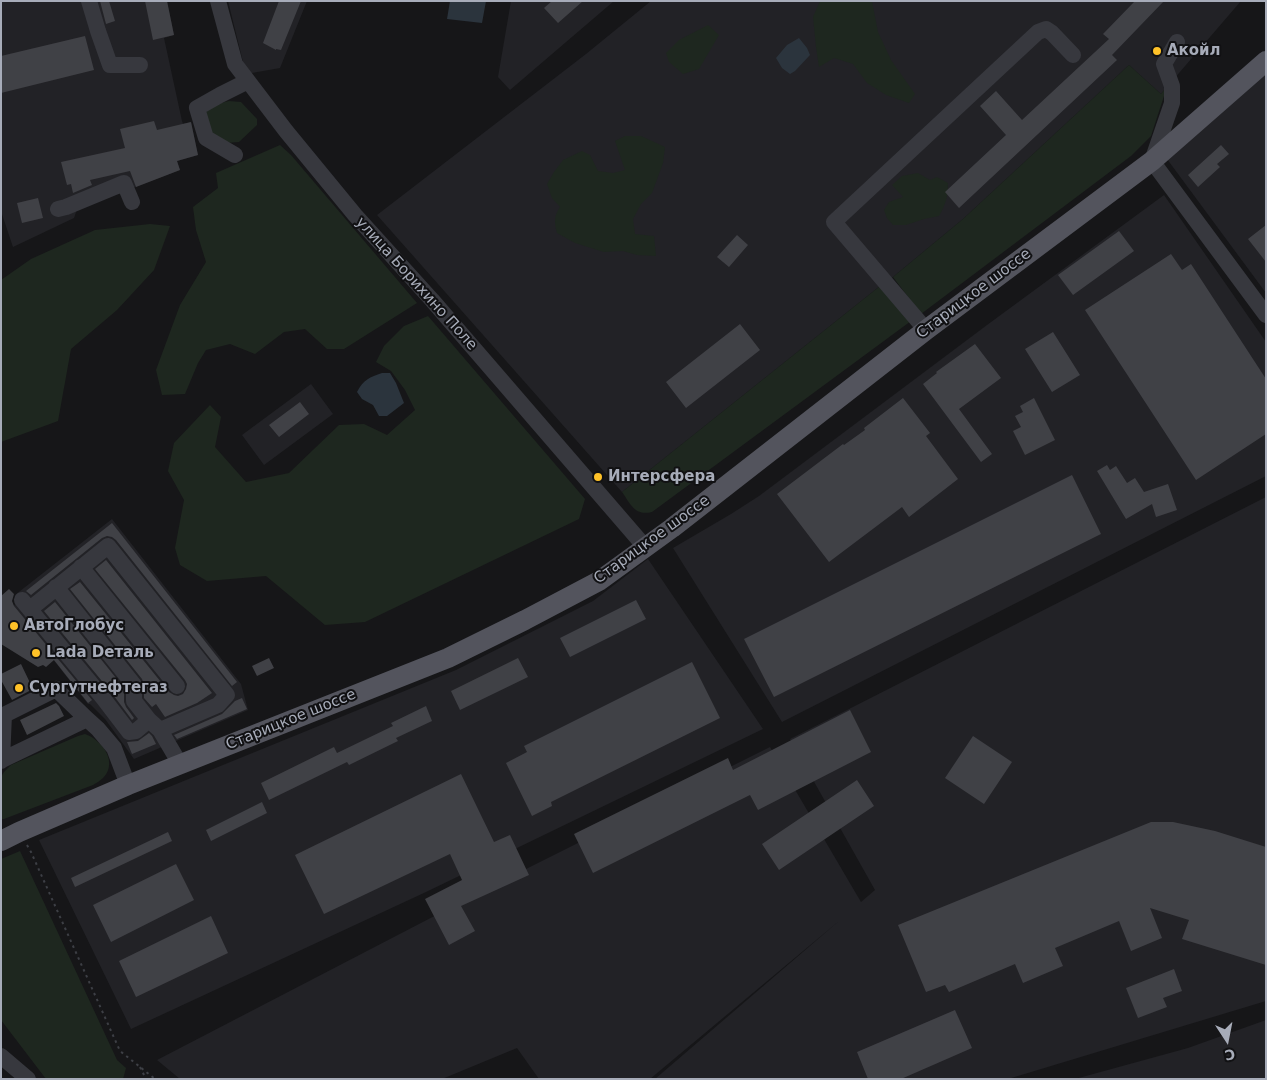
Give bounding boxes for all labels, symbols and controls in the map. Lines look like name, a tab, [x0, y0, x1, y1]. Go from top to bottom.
place label: Акойл	[1167, 42, 1221, 60]
marker: Акойл	[1151, 45, 1163, 57]
street label: улица Борихино Поле	[352, 214, 480, 354]
street label: Старицкое шоссе	[913, 245, 1035, 343]
place label: Интерсфера	[608, 468, 715, 486]
marker: Интерсфера	[592, 471, 604, 483]
street label: Старицкое шоссе	[591, 492, 713, 588]
place label: АвтоГлобус	[24, 617, 124, 635]
marker: АвтоГлобус	[8, 620, 20, 632]
place label: Lada Dеталь	[46, 644, 154, 662]
marker: Lada Dеталь	[30, 647, 42, 659]
place label: Сургутнефтегаз	[29, 679, 168, 697]
marker: Сургутнефтегаз	[13, 682, 25, 694]
street label: Старицкое шоссе	[223, 686, 359, 754]
north arrow	[1202, 1015, 1252, 1065]
text: С	[1223, 1046, 1236, 1064]

